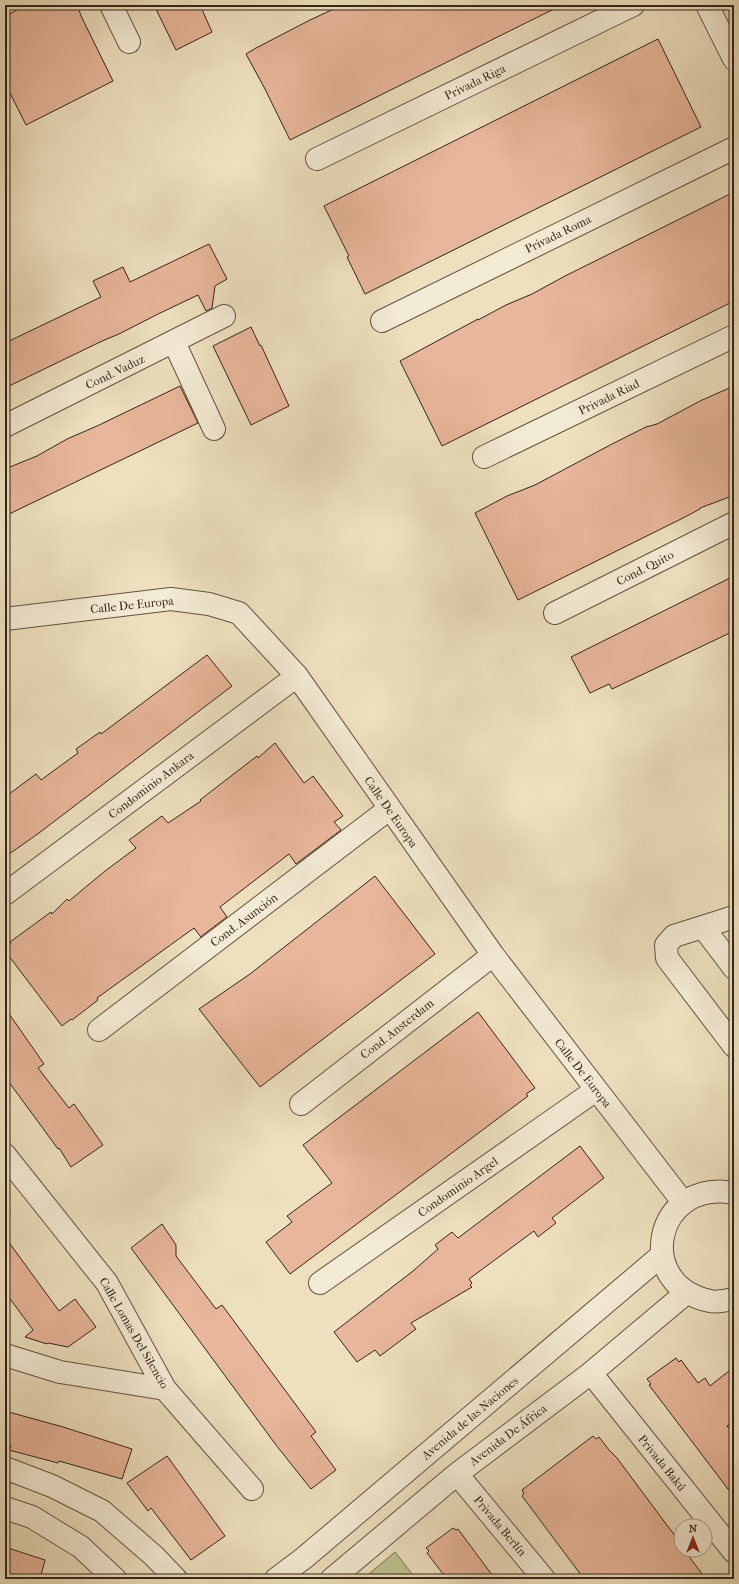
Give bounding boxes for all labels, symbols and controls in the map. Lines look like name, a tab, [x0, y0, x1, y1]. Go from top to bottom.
street label: Privada Riga	[442, 61, 508, 103]
street label: Privada Roma	[523, 212, 594, 256]
street label: Cond. Vaduz	[83, 351, 147, 392]
street label: Privada Riad	[576, 376, 642, 418]
street label: Cond. Quito	[614, 548, 676, 588]
street label: Calle De Europa	[90, 594, 175, 616]
street label: Condominio Ankara	[106, 748, 197, 822]
street label: Calle De Europa	[361, 774, 421, 851]
street label: Cond. Asunción	[208, 890, 280, 950]
street label: Cond. Ansterdam	[358, 996, 436, 1062]
street label: Calle De Europa	[552, 1036, 615, 1111]
street label: Condominio Argel	[415, 1154, 501, 1220]
street label: Calle Lomas Del Silencio	[96, 1275, 172, 1391]
street label: Avenida de las Naciones	[418, 1373, 522, 1463]
street label: Avenida De África	[465, 1400, 550, 1469]
street label: Privada Bakú	[635, 1432, 689, 1494]
street label: Privada Berlín	[471, 1493, 529, 1559]
north arrow	[673, 1518, 713, 1558]
text: N	[689, 1522, 698, 1535]

